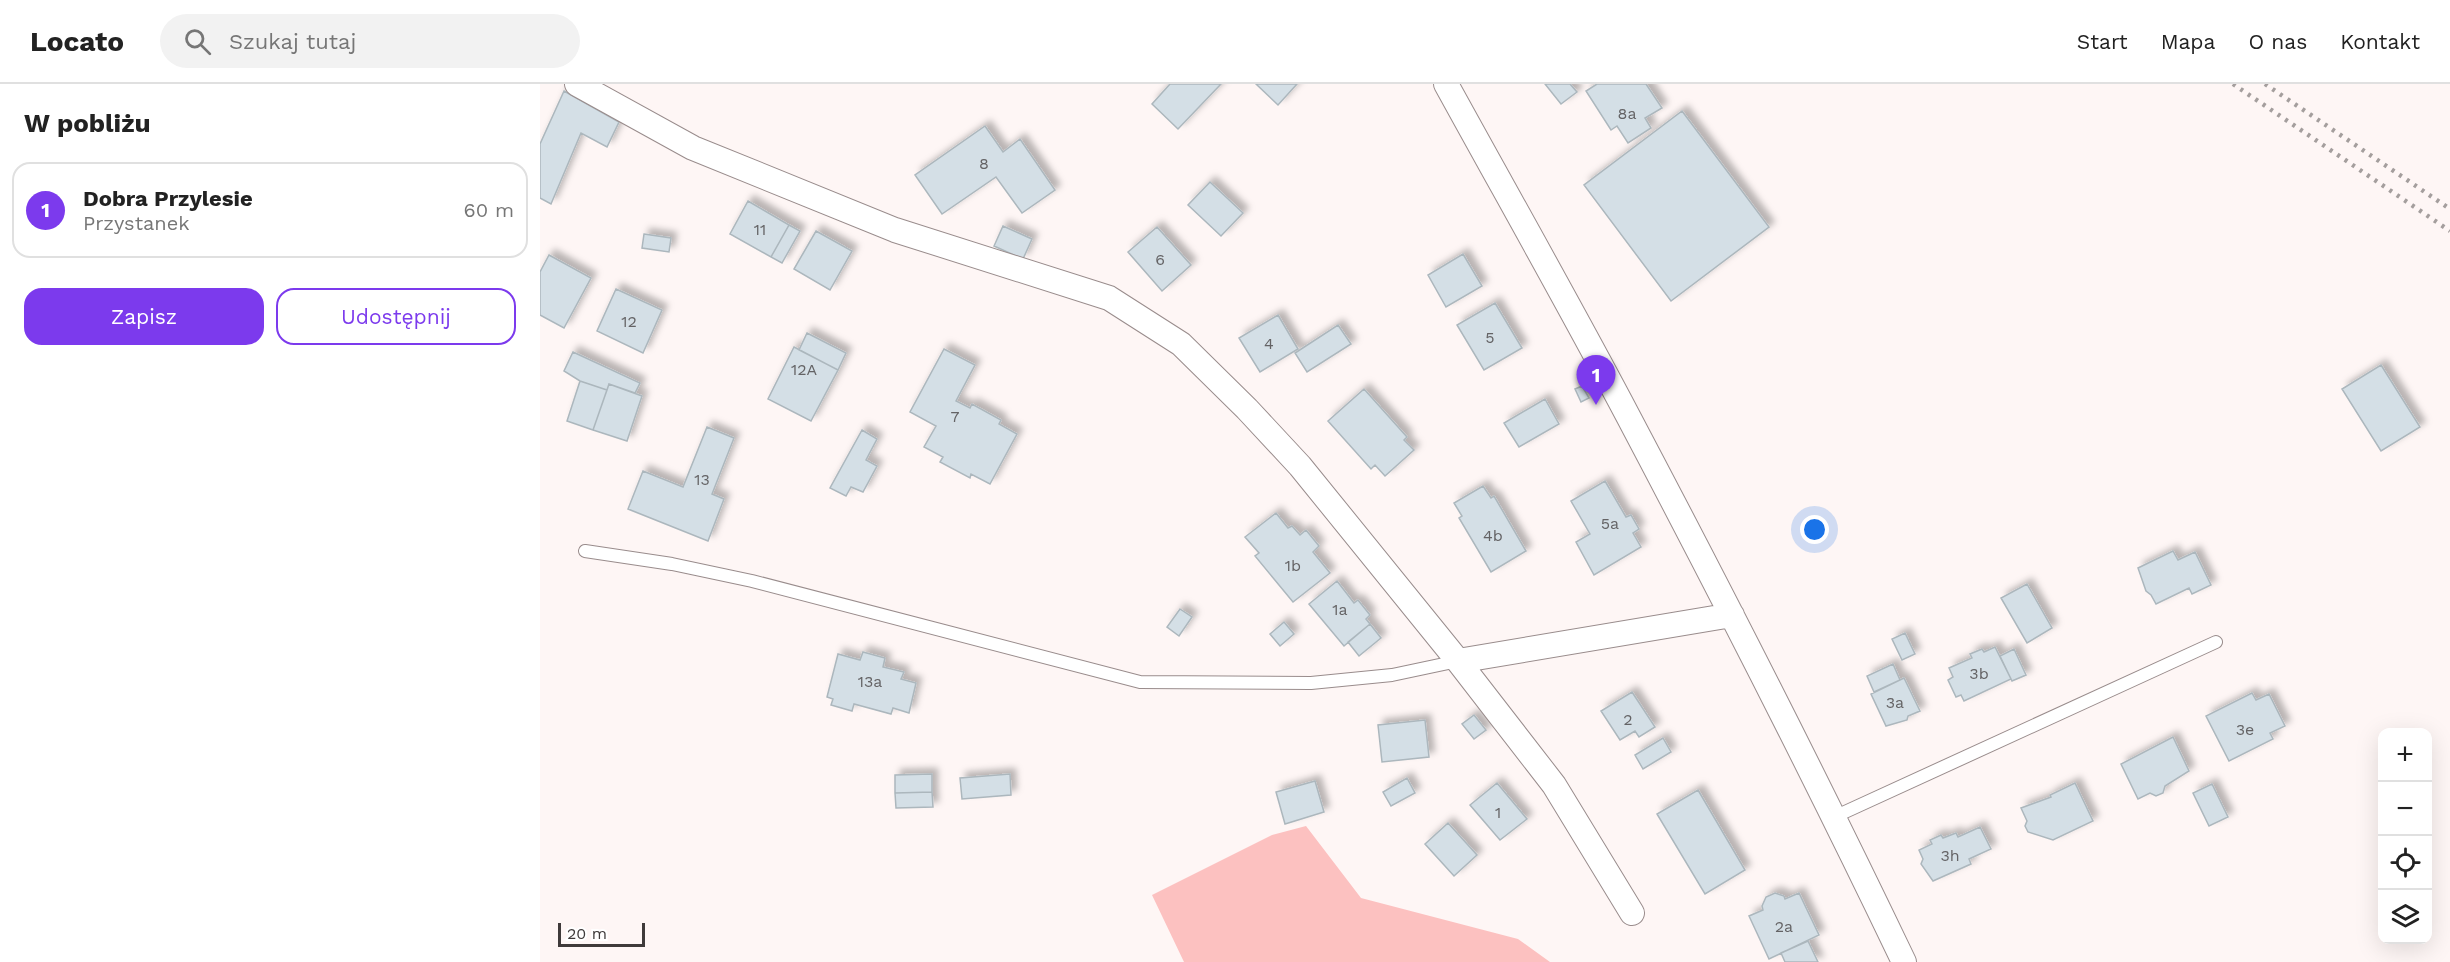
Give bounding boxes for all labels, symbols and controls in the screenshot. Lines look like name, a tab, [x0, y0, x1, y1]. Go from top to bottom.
search box	[160, 14, 580, 68]
text: Locato	[30, 25, 124, 58]
icon: search	[181, 25, 214, 58]
text: Szukaj tutaj	[229, 29, 356, 54]
text: Start	[2077, 29, 2128, 54]
text: Mapa	[2161, 29, 2215, 54]
text: O nas	[2248, 29, 2307, 54]
text: Kontakt	[2340, 29, 2420, 54]
house number: 8a	[1618, 104, 1636, 123]
text: W pobliżu	[24, 108, 151, 138]
house number: 8	[979, 154, 989, 173]
text: Dobra Przylesie	[83, 186, 253, 211]
text: 1	[41, 198, 50, 222]
text: 60 m	[464, 198, 514, 222]
text: Przystanek	[83, 211, 190, 235]
house number: 11	[754, 220, 766, 239]
house number: 6	[1155, 250, 1165, 269]
button: Zapisz	[24, 288, 264, 345]
button: Udostępnij	[276, 288, 516, 345]
house number: 12	[621, 312, 637, 331]
house number: 5	[1485, 328, 1495, 347]
house number: 4	[1264, 334, 1274, 353]
pin: 1	[1576, 356, 1616, 405]
house number: 12A	[791, 360, 817, 379]
house number: 7	[951, 407, 960, 426]
house number: 13	[694, 470, 710, 489]
house number: 5a	[1601, 514, 1619, 533]
your location	[1800, 515, 1829, 544]
house number: 4b	[1483, 526, 1503, 545]
house number: 1b	[1285, 556, 1301, 575]
house number: 1a	[1332, 600, 1348, 619]
house number: 3b	[1969, 664, 1989, 683]
house number: 13a	[858, 672, 882, 691]
house number: 3a	[1886, 693, 1904, 712]
house number: 2	[1623, 710, 1633, 729]
house number: 3e	[2236, 720, 2254, 739]
map controls	[2378, 728, 2432, 944]
button: +	[2378, 728, 2432, 782]
button: −	[2378, 782, 2432, 836]
house number: 1	[1495, 803, 1501, 822]
button: locate	[2378, 836, 2432, 890]
house number: 3h	[1940, 846, 1960, 865]
button: layers	[2378, 890, 2432, 944]
house number: 2a	[1775, 917, 1793, 936]
scale bar	[558, 920, 645, 948]
text: 20 m	[567, 924, 607, 943]

